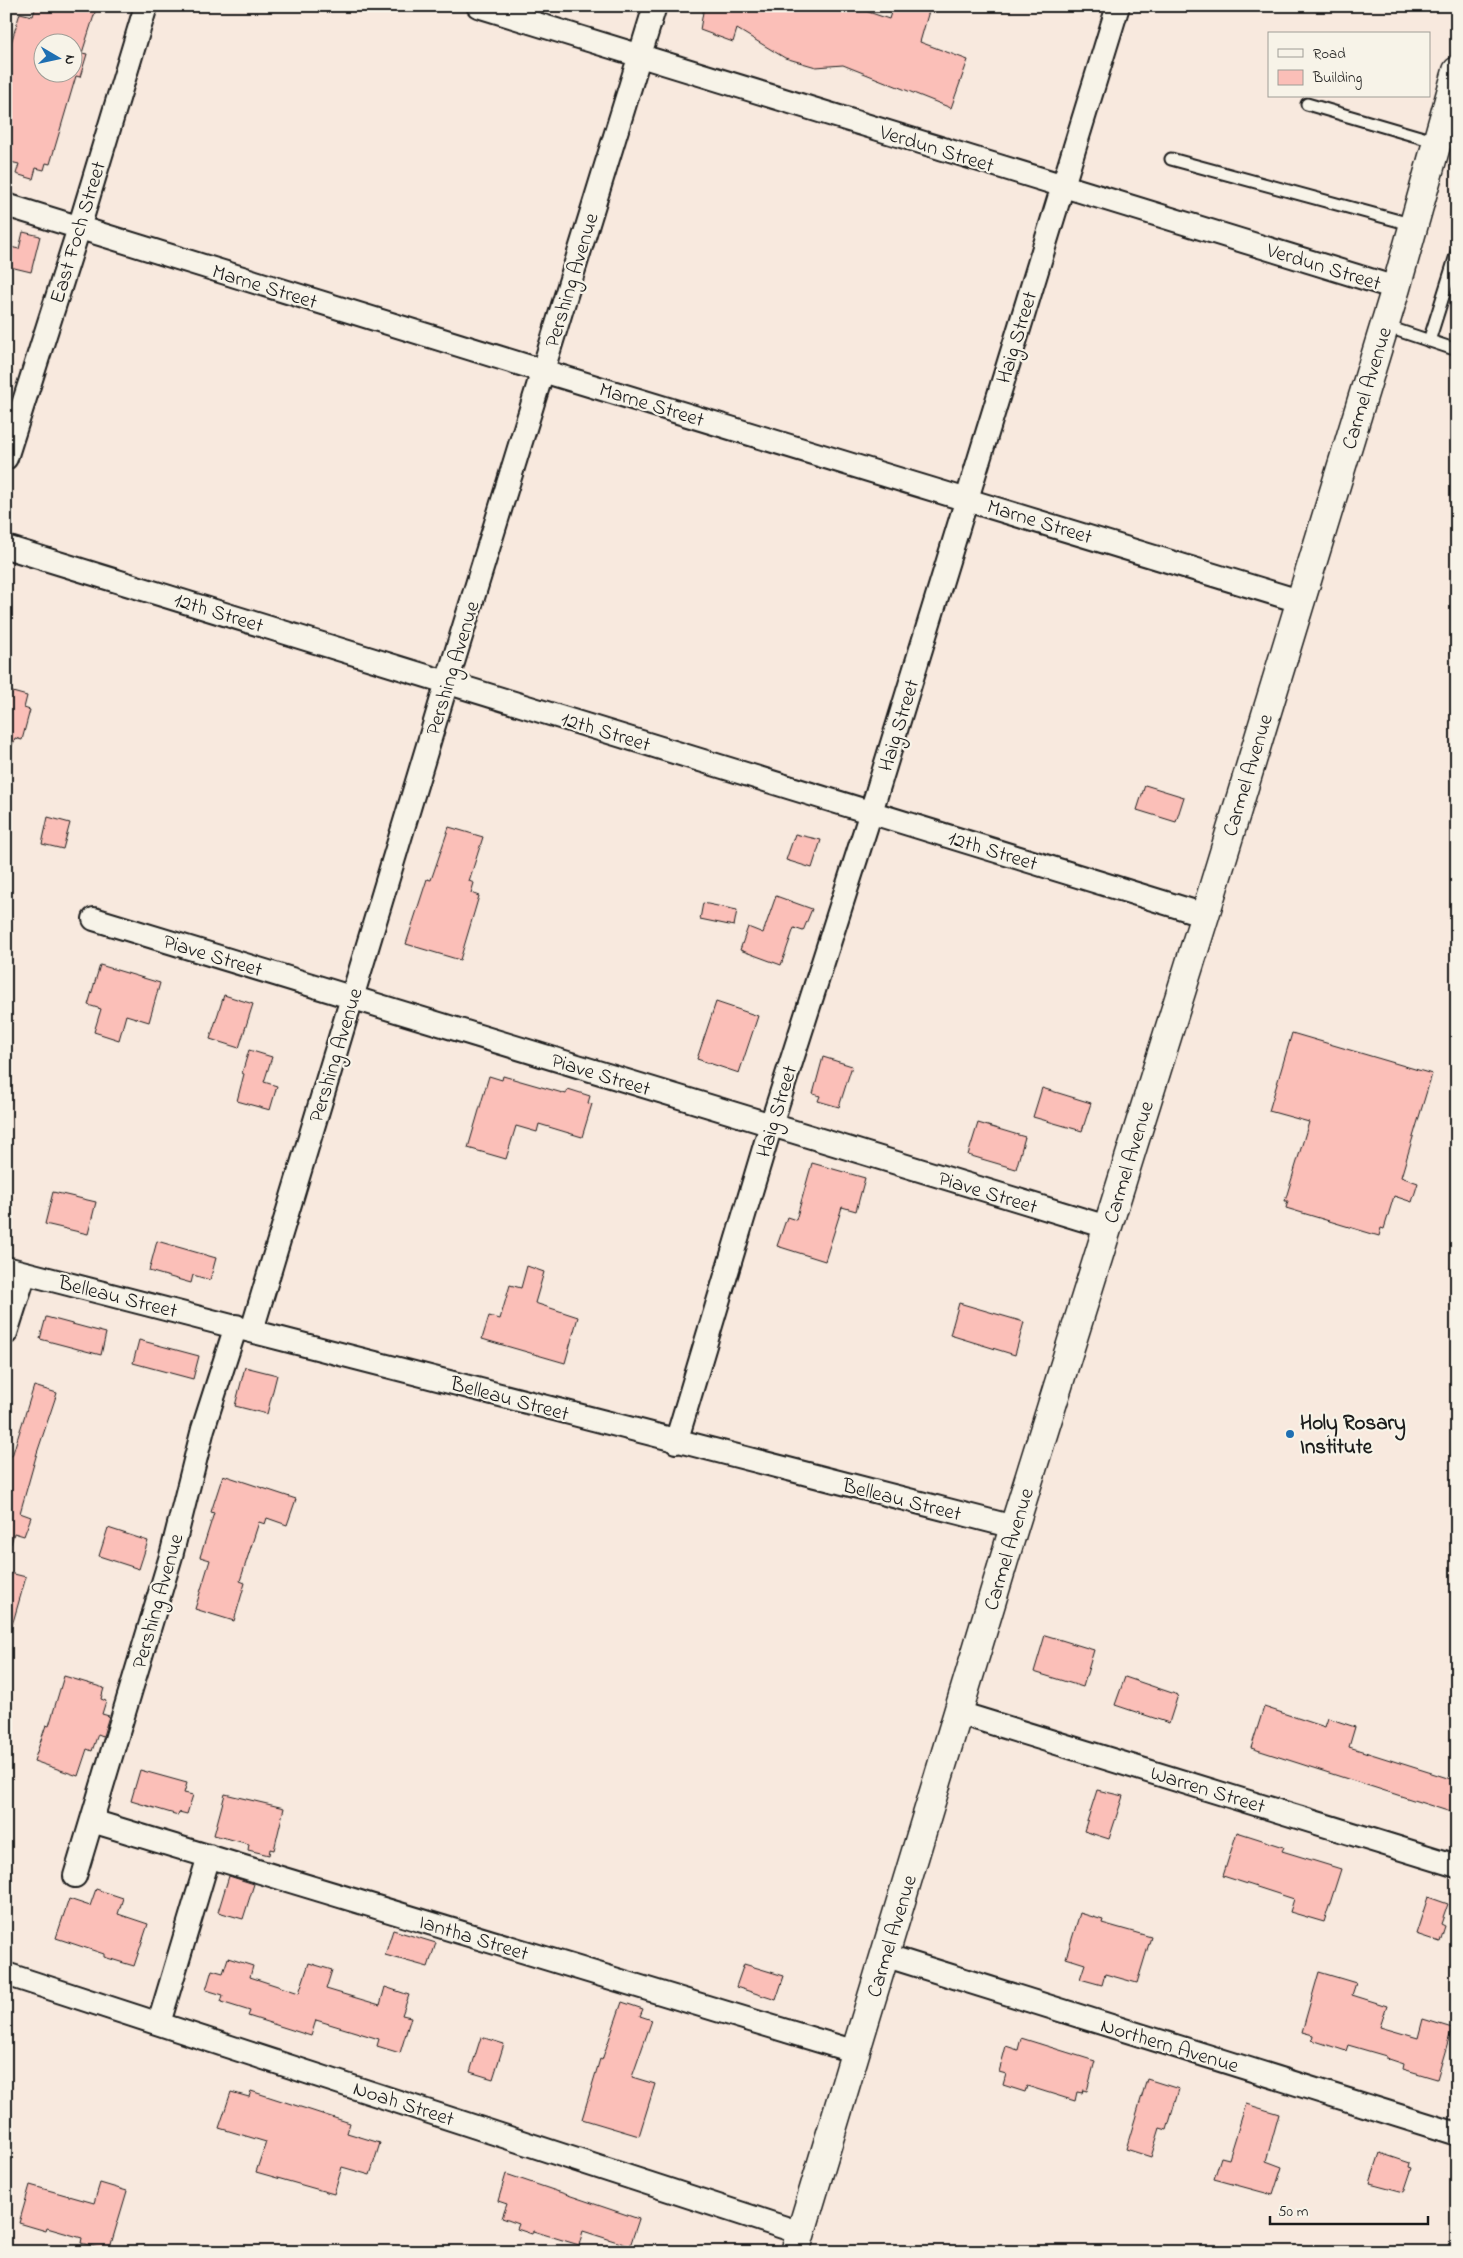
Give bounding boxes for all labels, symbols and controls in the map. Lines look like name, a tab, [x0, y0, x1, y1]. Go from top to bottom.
north arrow	[32, 32, 82, 82]
legend	[1268, 32, 1430, 98]
text: Road	[1313, 43, 1346, 65]
text: N	[58, 53, 80, 66]
text: Building	[1312, 67, 1362, 90]
street label: Verdun Street	[875, 118, 997, 182]
street label: East Foch Street	[43, 158, 115, 307]
street label: Pershing Avenue	[538, 209, 610, 352]
street label: Verdun Street	[1262, 236, 1384, 300]
street label: Marne Street	[208, 258, 321, 318]
street label: Haig Street	[990, 288, 1048, 388]
street label: Carmel Avenue	[1335, 323, 1401, 454]
street label: Marne Street	[595, 376, 708, 436]
street label: Marne Street	[983, 493, 1096, 553]
street label: 12th Street	[170, 586, 267, 642]
street label: Pershing Avenue	[419, 597, 491, 740]
street label: Haig Street	[872, 676, 930, 776]
street label: 12th Street	[557, 705, 654, 761]
street label: Carmel Avenue	[1216, 710, 1282, 841]
street label: 12th Street	[944, 824, 1041, 880]
street label: Piave Street	[159, 928, 266, 986]
street label: Pershing Avenue	[302, 984, 374, 1127]
street label: Piave Street	[547, 1047, 654, 1105]
street label: Haig Street	[750, 1062, 808, 1162]
street label: Carmel Avenue	[1097, 1097, 1163, 1228]
street label: Piave Street	[934, 1165, 1041, 1223]
street label: Belleau Street	[54, 1268, 180, 1327]
street label: Belleau Street	[446, 1369, 572, 1430]
place label: Holy Rosary Institute	[1300, 1409, 1406, 1463]
marker: Holy Rosary Institute	[1284, 1428, 1296, 1440]
street label: Belleau Street	[838, 1471, 964, 1530]
street label: Carmel Avenue	[977, 1484, 1043, 1615]
street label: Pershing Avenue	[125, 1530, 195, 1673]
street label: Warren Street	[1146, 1759, 1268, 1823]
street label: Carmel Avenue	[860, 1871, 926, 2002]
street label: Iantha Street	[415, 1908, 532, 1970]
street label: Northern Avenue	[1097, 2012, 1243, 2082]
street label: Noah Street	[349, 2074, 458, 2135]
scale bar	[1270, 2193, 1428, 2225]
text: 50 m	[1278, 2201, 1309, 2223]

